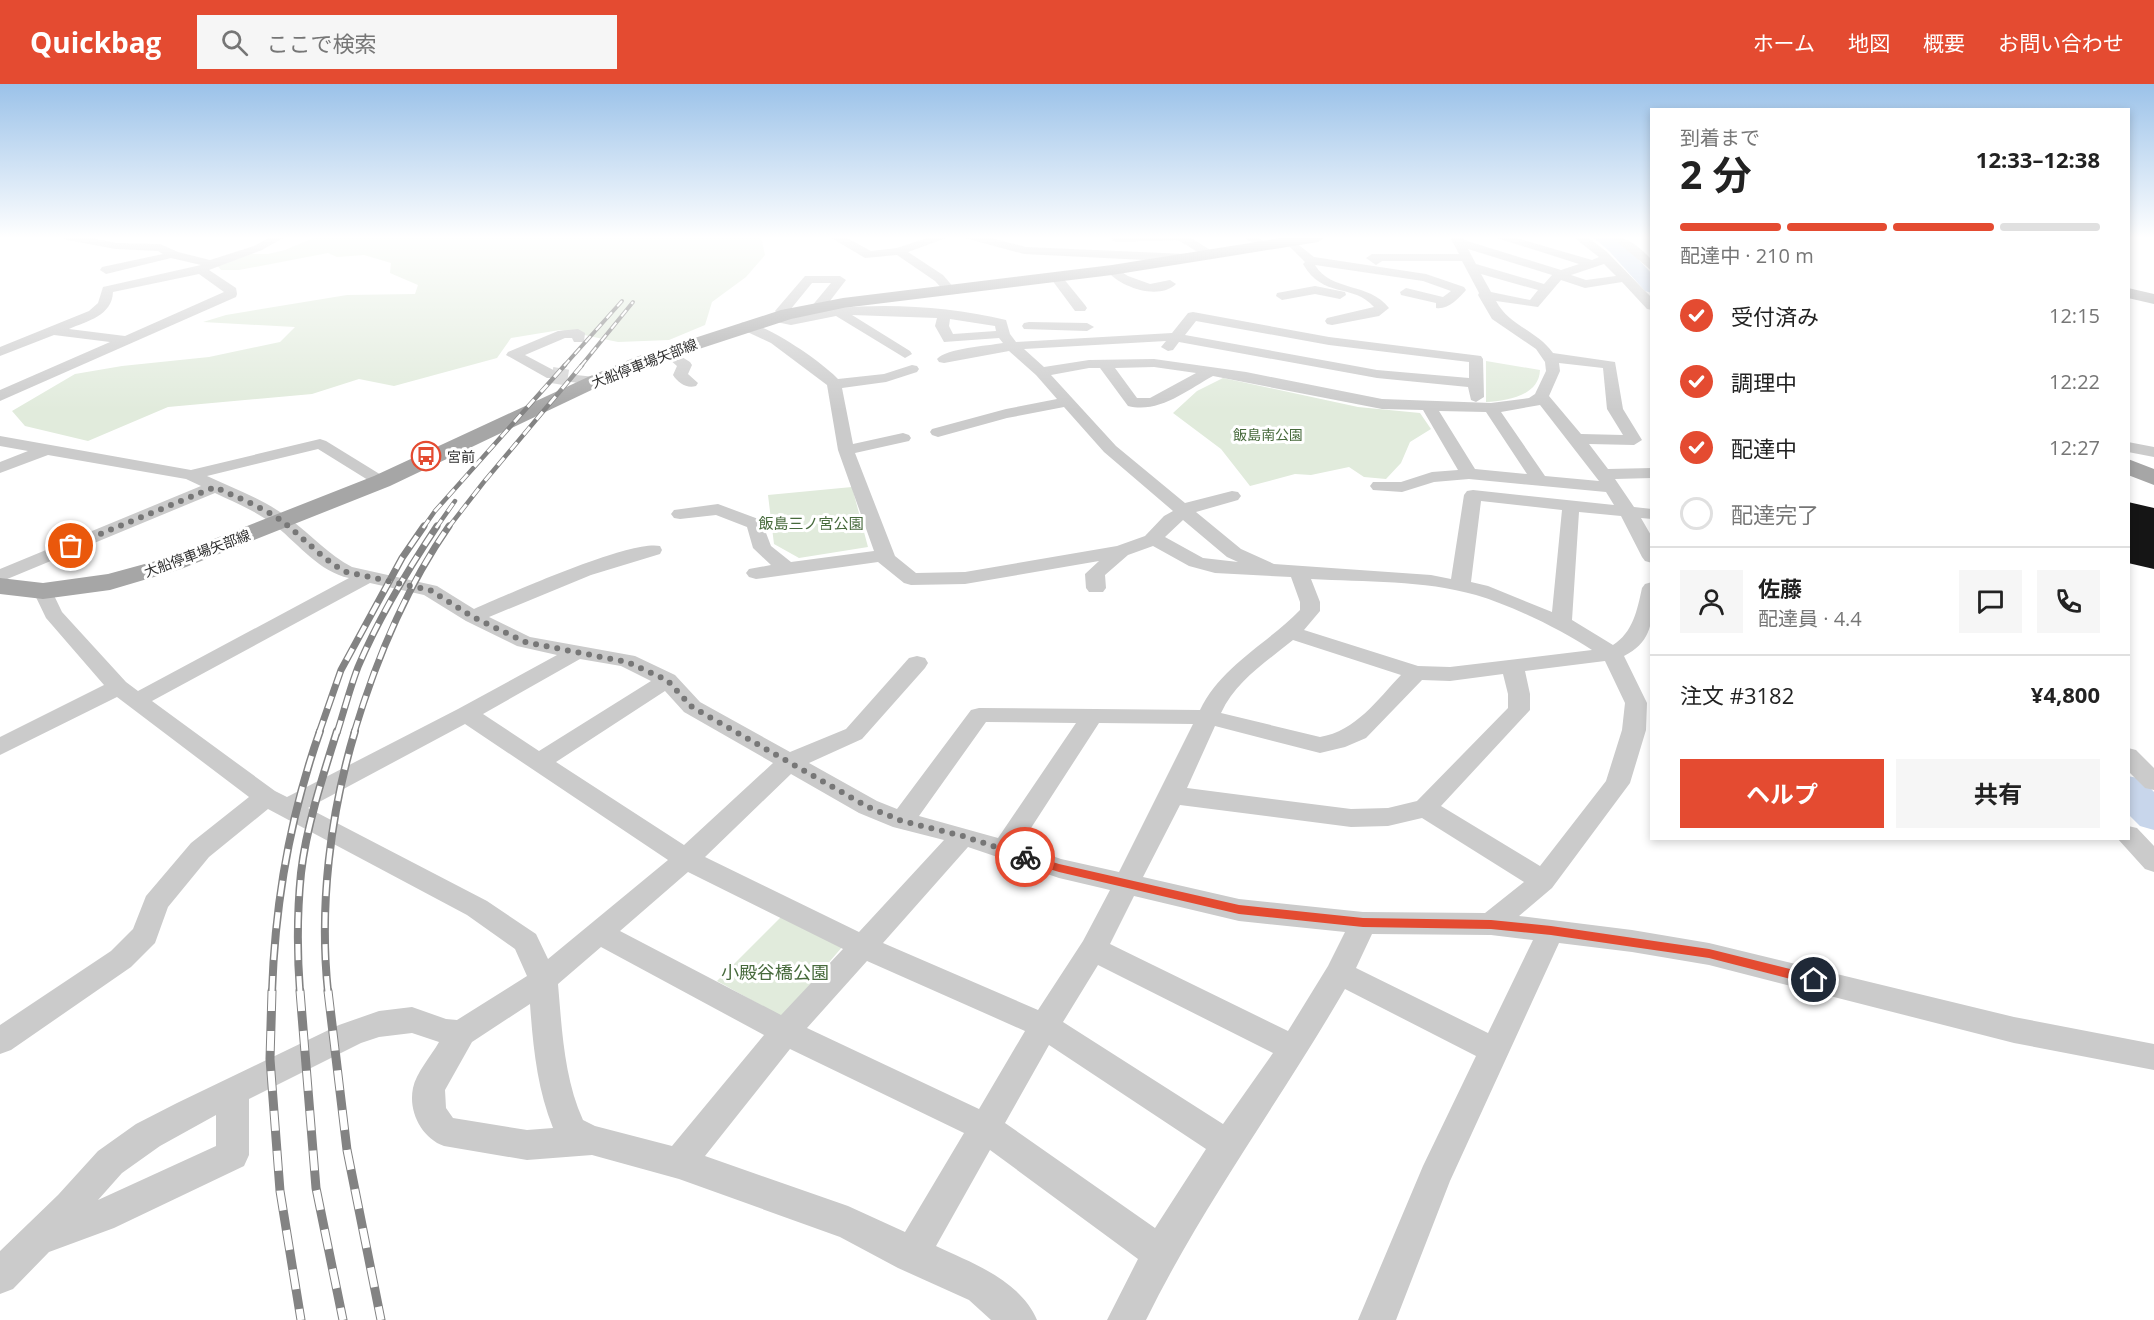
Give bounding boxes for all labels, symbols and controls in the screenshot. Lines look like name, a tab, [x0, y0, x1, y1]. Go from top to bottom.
search box	[197, 15, 617, 69]
text: Quickbag	[30, 23, 161, 61]
icon: search	[218, 26, 251, 59]
text: ここで検索	[266, 28, 376, 58]
text: ホーム	[1753, 29, 1815, 57]
text: 地図	[1848, 29, 1890, 57]
text: 概要	[1923, 29, 1965, 57]
text: お問い合わせ	[1998, 29, 2124, 57]
text: 到着まで	[1680, 124, 1760, 151]
text: 12:33–12:38	[1976, 144, 2100, 174]
text: 2 分	[1680, 147, 1751, 200]
text: 配達中 · 210 m	[1680, 242, 1814, 269]
icon: check	[1680, 299, 1713, 332]
text: 受付済み	[1731, 301, 1819, 331]
text: 12:15	[2049, 302, 2100, 329]
street label: 大船停車場矢部線	[588, 334, 700, 392]
icon: check	[1680, 365, 1713, 398]
text: 調理中	[1731, 367, 1797, 397]
text: 12:22	[2049, 368, 2100, 395]
park label: 飯島南公園	[1233, 425, 1303, 444]
icon: check	[1680, 431, 1713, 464]
text: 配達中	[1731, 433, 1797, 463]
text: 12:27	[2049, 434, 2100, 461]
bus stop icon: 宮前	[410, 440, 442, 472]
place label: 宮前	[447, 447, 475, 466]
text: 配達完了	[1731, 499, 1819, 529]
park label: 飯島三ノ宮公園	[758, 513, 864, 533]
pin	[45, 520, 96, 571]
street label: 大船停車場矢部線	[141, 525, 253, 581]
icon: bag	[54, 529, 87, 562]
button: person	[1680, 570, 1743, 633]
button: chat	[1959, 570, 2022, 633]
button: phone	[2037, 570, 2100, 633]
text: 佐藤	[1758, 573, 1802, 603]
text: 配達員 · 4.4	[1758, 605, 1862, 632]
text: ¥4,800	[2031, 679, 2100, 709]
text: 注文 #3182	[1680, 680, 1794, 710]
button: ヘルプ	[1680, 759, 1884, 828]
button: 共有	[1896, 759, 2100, 828]
courier	[995, 827, 1055, 887]
icon: bike	[1009, 841, 1042, 874]
pin	[1788, 954, 1839, 1005]
park label: 小殿谷橋公園	[721, 960, 829, 984]
icon: home	[1797, 963, 1830, 996]

